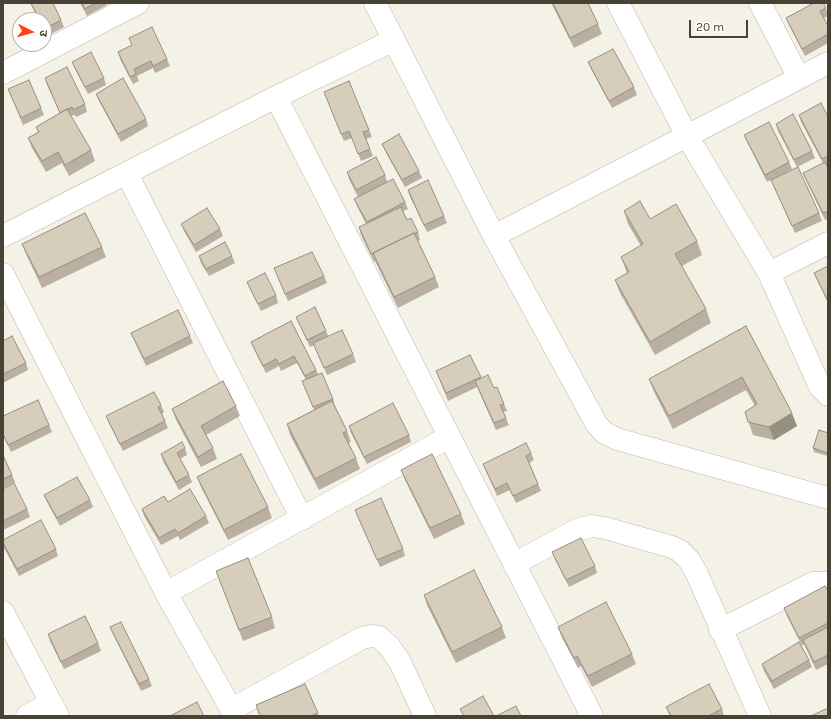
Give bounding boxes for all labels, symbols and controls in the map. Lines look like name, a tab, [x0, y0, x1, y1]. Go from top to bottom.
north arrow	[12, 12, 52, 52]
scale bar	[691, 12, 750, 38]
text: 20 m	[696, 20, 724, 34]
text: उ	[37, 29, 50, 37]

